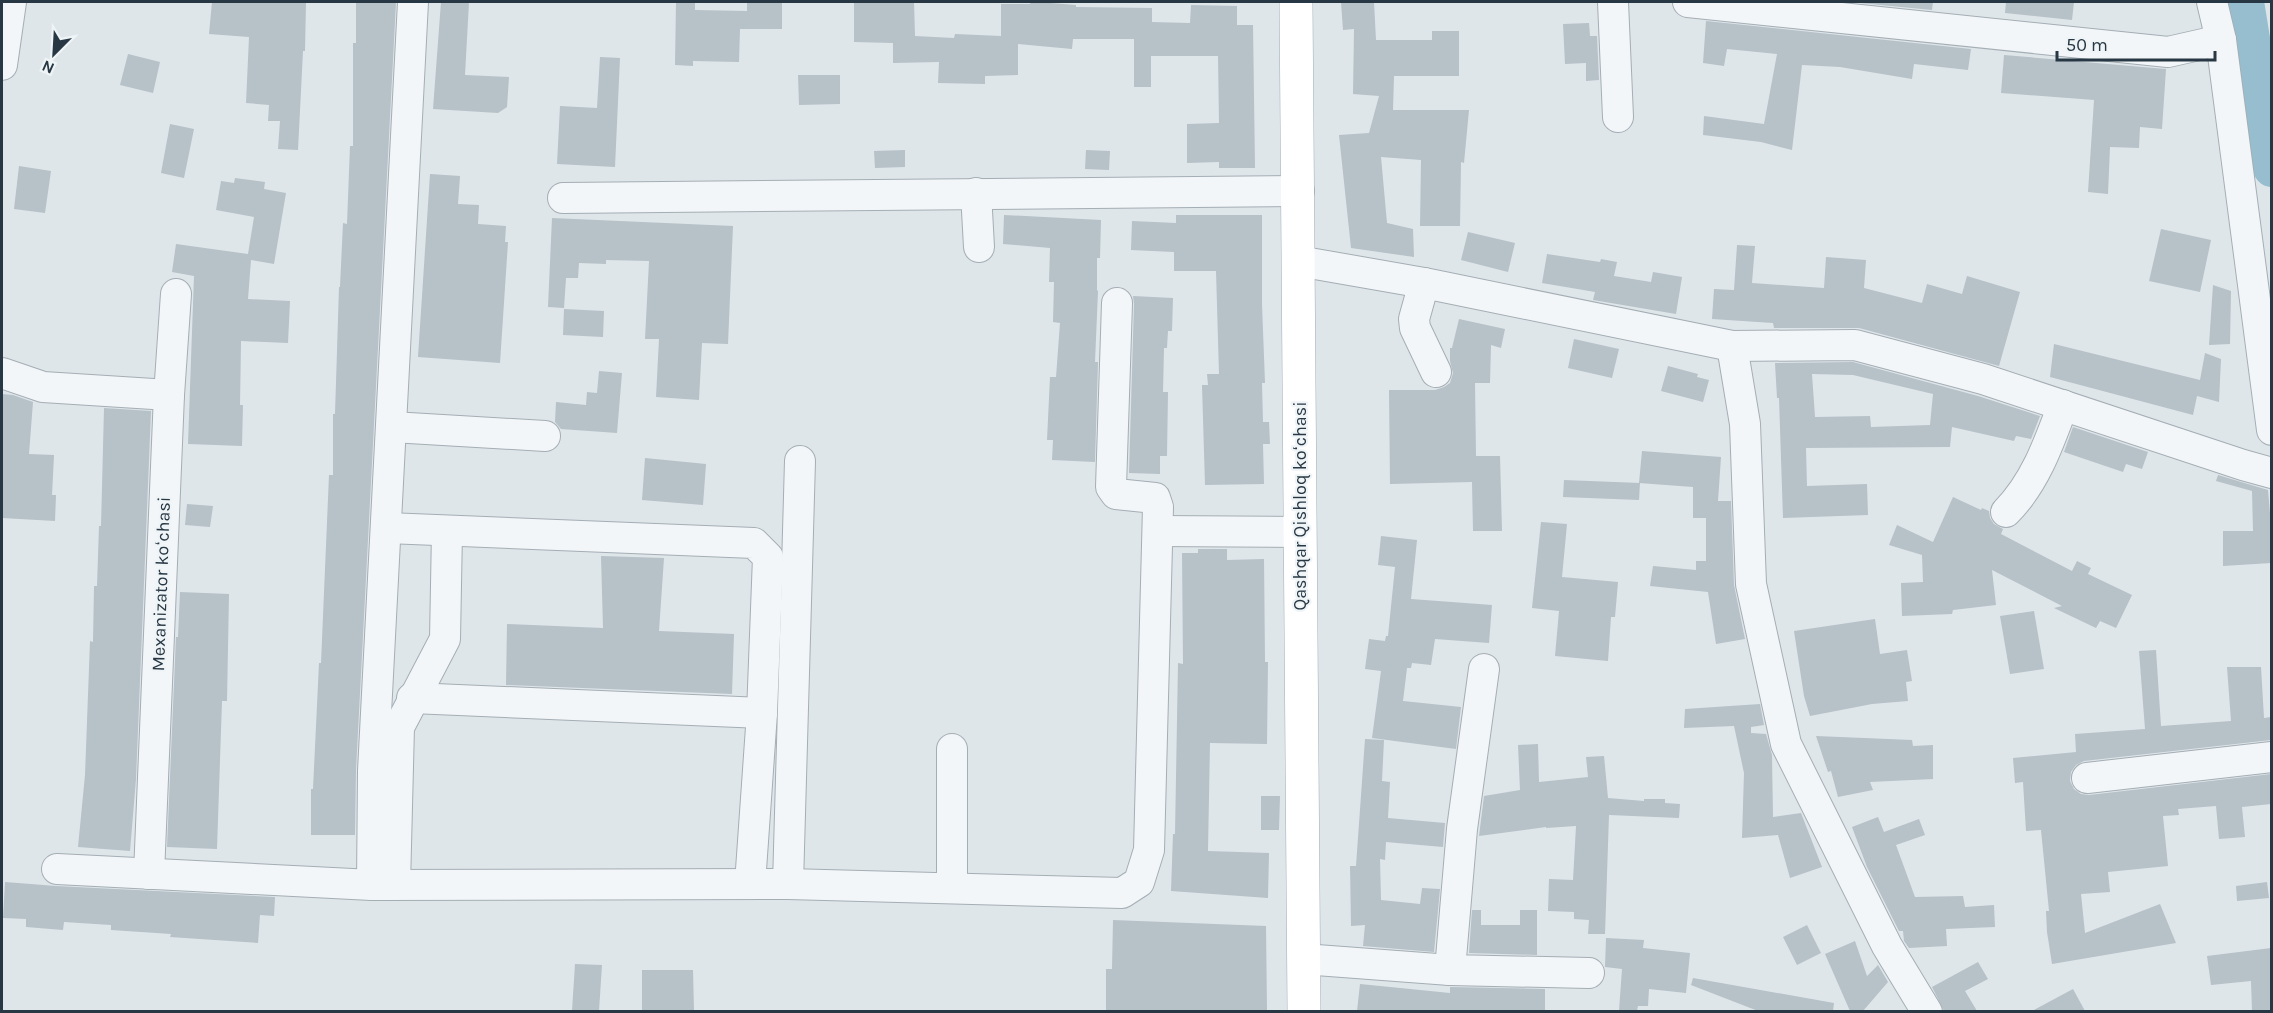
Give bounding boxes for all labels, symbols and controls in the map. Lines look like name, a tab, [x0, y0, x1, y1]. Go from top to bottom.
north arrow	[24, 24, 84, 84]
scale bar	[2057, 24, 2214, 62]
text: 50 m	[2066, 34, 2108, 56]
text: N	[39, 56, 57, 78]
street label: Qashqar Qishloq koʻchasi	[1289, 401, 1311, 611]
street label: Mexanizator koʻchasi	[147, 496, 175, 672]

